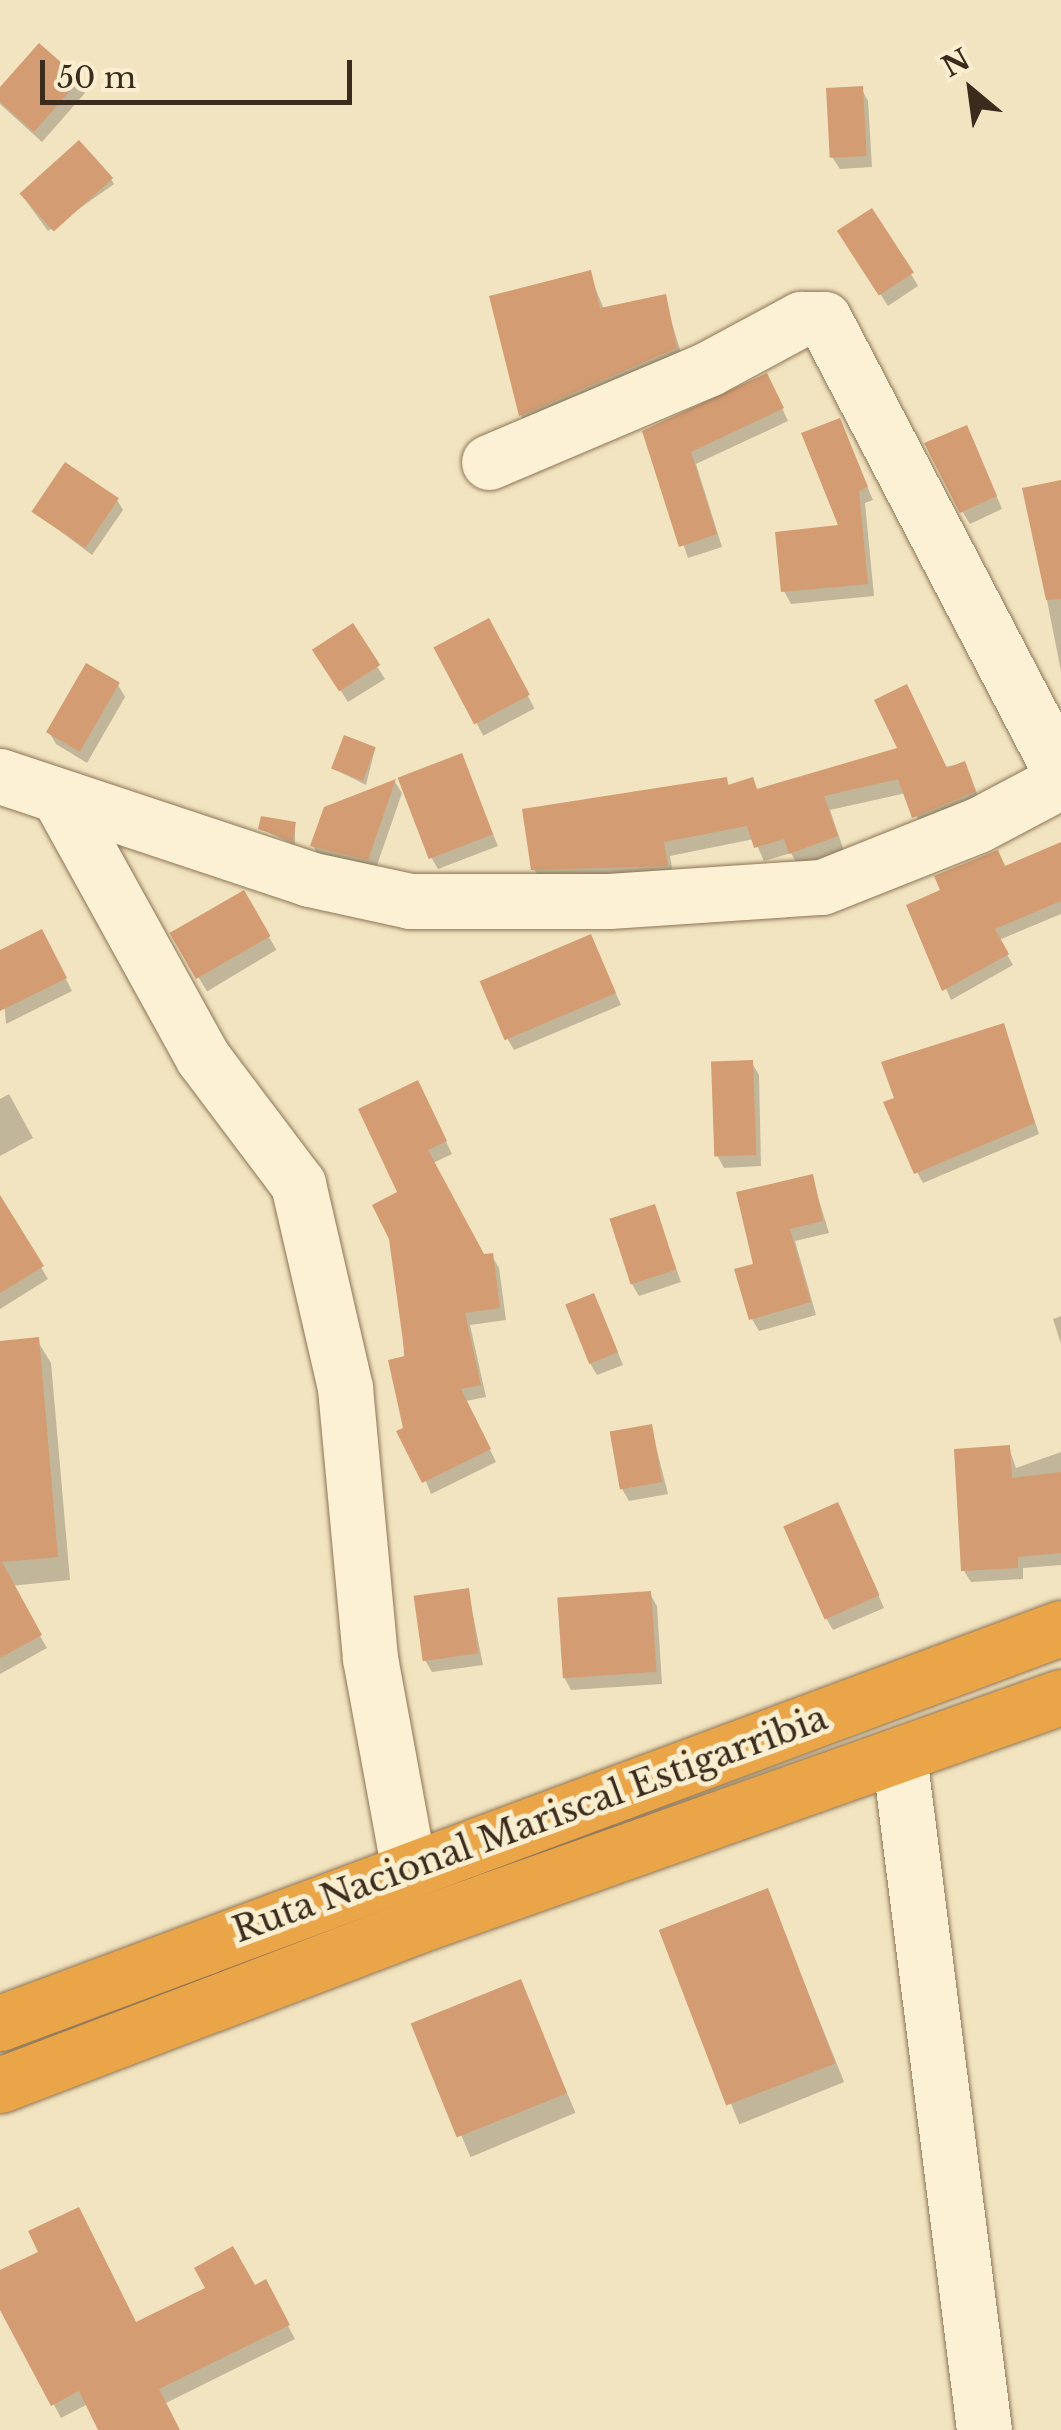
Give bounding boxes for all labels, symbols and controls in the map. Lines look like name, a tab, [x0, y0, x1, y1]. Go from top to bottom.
scale bar	[45, 40, 358, 102]
north arrow	[921, 40, 1021, 140]
text: N	[936, 42, 976, 85]
text: 50 m	[57, 59, 136, 96]
street label: Ruta Nacional Mariscal Estigarribia	[227, 1697, 833, 1951]

